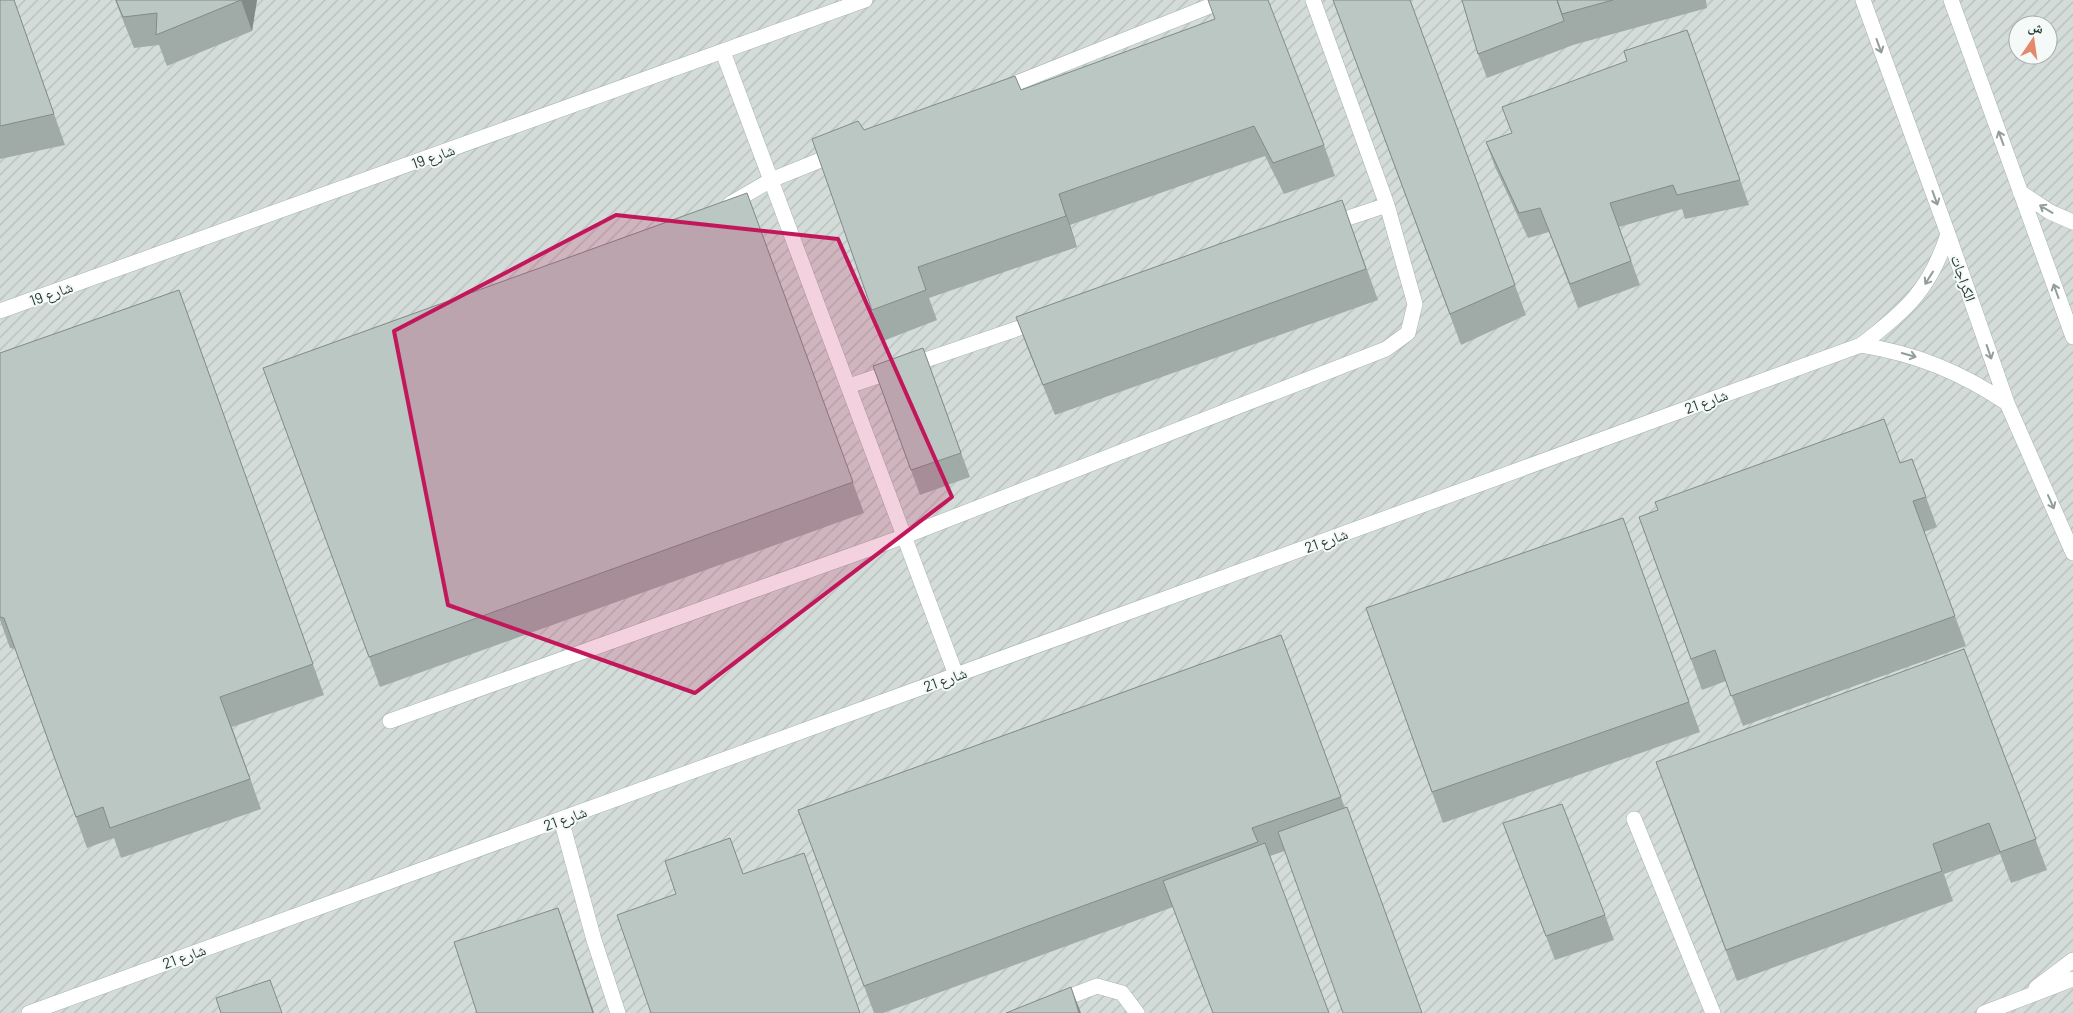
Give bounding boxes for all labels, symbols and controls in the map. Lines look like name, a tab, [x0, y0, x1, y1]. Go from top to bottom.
north arrow	[2008, 15, 2058, 65]
text: ش	[2027, 17, 2045, 38]
one-way arrow	[1875, 38, 1884, 53]
one-way arrow	[1996, 131, 2005, 147]
street label: شارع 19	[409, 140, 458, 174]
one-way arrow	[1931, 190, 1940, 206]
one-way arrow	[2039, 203, 2053, 213]
street label: الكراجات	[1947, 252, 1980, 304]
one-way arrow	[1924, 271, 1934, 285]
street label: شارع 19	[27, 277, 76, 311]
one-way arrow	[2051, 284, 2060, 299]
one-way arrow	[1985, 343, 1994, 359]
one-way arrow	[1901, 351, 1917, 361]
street label: شارع 21	[1682, 385, 1731, 419]
one-way arrow	[2046, 494, 2056, 509]
street label: شارع 21	[1302, 524, 1351, 558]
street label: شارع 21	[921, 663, 970, 697]
street label: شارع 21	[541, 802, 590, 836]
street label: شارع 21	[160, 940, 209, 974]

